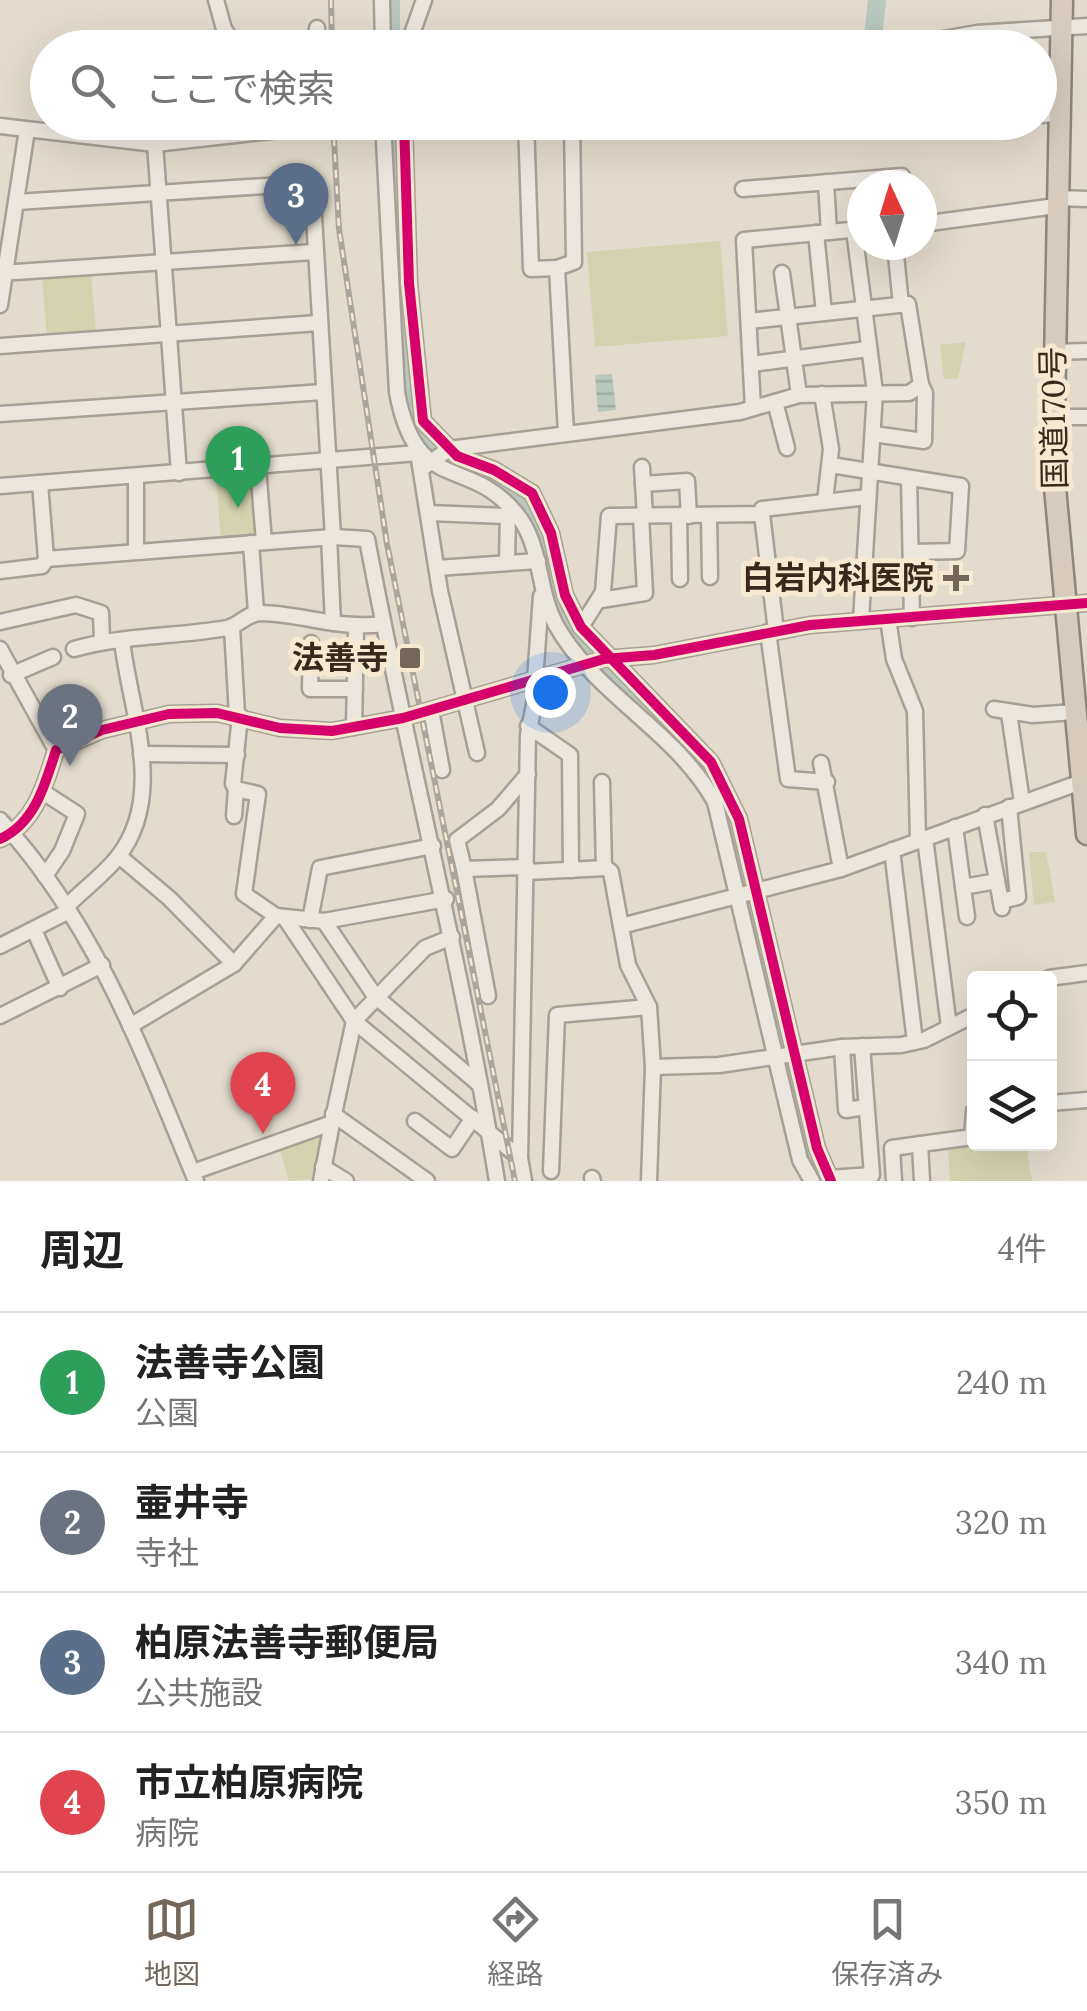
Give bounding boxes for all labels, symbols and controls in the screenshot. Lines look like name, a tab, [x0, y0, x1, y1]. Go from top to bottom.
search box	[30, 30, 1057, 140]
icon: search	[65, 58, 120, 113]
text: ここで検索	[145, 64, 335, 112]
pin: 3	[264, 162, 328, 245]
north arrow	[847, 170, 937, 260]
street label: 国道170号	[1032, 347, 1075, 489]
pin: 1	[206, 426, 270, 508]
place label: 白岩内科医院	[742, 557, 934, 598]
marker: 白岩内科医院	[943, 565, 969, 591]
place label: 法善寺	[292, 637, 388, 678]
marker: 法善寺	[397, 645, 423, 671]
your location	[525, 667, 576, 718]
pin: 2	[38, 684, 102, 766]
map controls	[967, 971, 1057, 1151]
button: locate	[967, 971, 1057, 1061]
pin: 4	[230, 1052, 296, 1134]
button: layers	[967, 1061, 1057, 1151]
text: 周辺	[40, 1223, 124, 1277]
text: 4件	[998, 1228, 1047, 1269]
text: 法善寺公園	[135, 1338, 325, 1386]
text: 1	[66, 1362, 79, 1403]
text: 240 m	[956, 1362, 1047, 1403]
text: 公園	[135, 1392, 199, 1433]
text: 壷井寺	[135, 1478, 249, 1526]
text: 2	[64, 1502, 81, 1543]
text: 320 m	[955, 1502, 1047, 1543]
text: 寺社	[135, 1532, 199, 1573]
text: 柏原法善寺郵便局	[135, 1618, 439, 1666]
text: 3	[64, 1642, 81, 1683]
text: 340 m	[955, 1642, 1047, 1683]
text: 公共施設	[135, 1672, 263, 1713]
text: 市立柏原病院	[135, 1758, 363, 1806]
text: 4	[64, 1782, 81, 1823]
text: 350 m	[955, 1782, 1047, 1823]
text: 病院	[135, 1812, 199, 1853]
tab: 地図	[144, 1892, 200, 1992]
tab: 経路	[487, 1892, 543, 1992]
tab: 保存済み	[831, 1892, 943, 1992]

